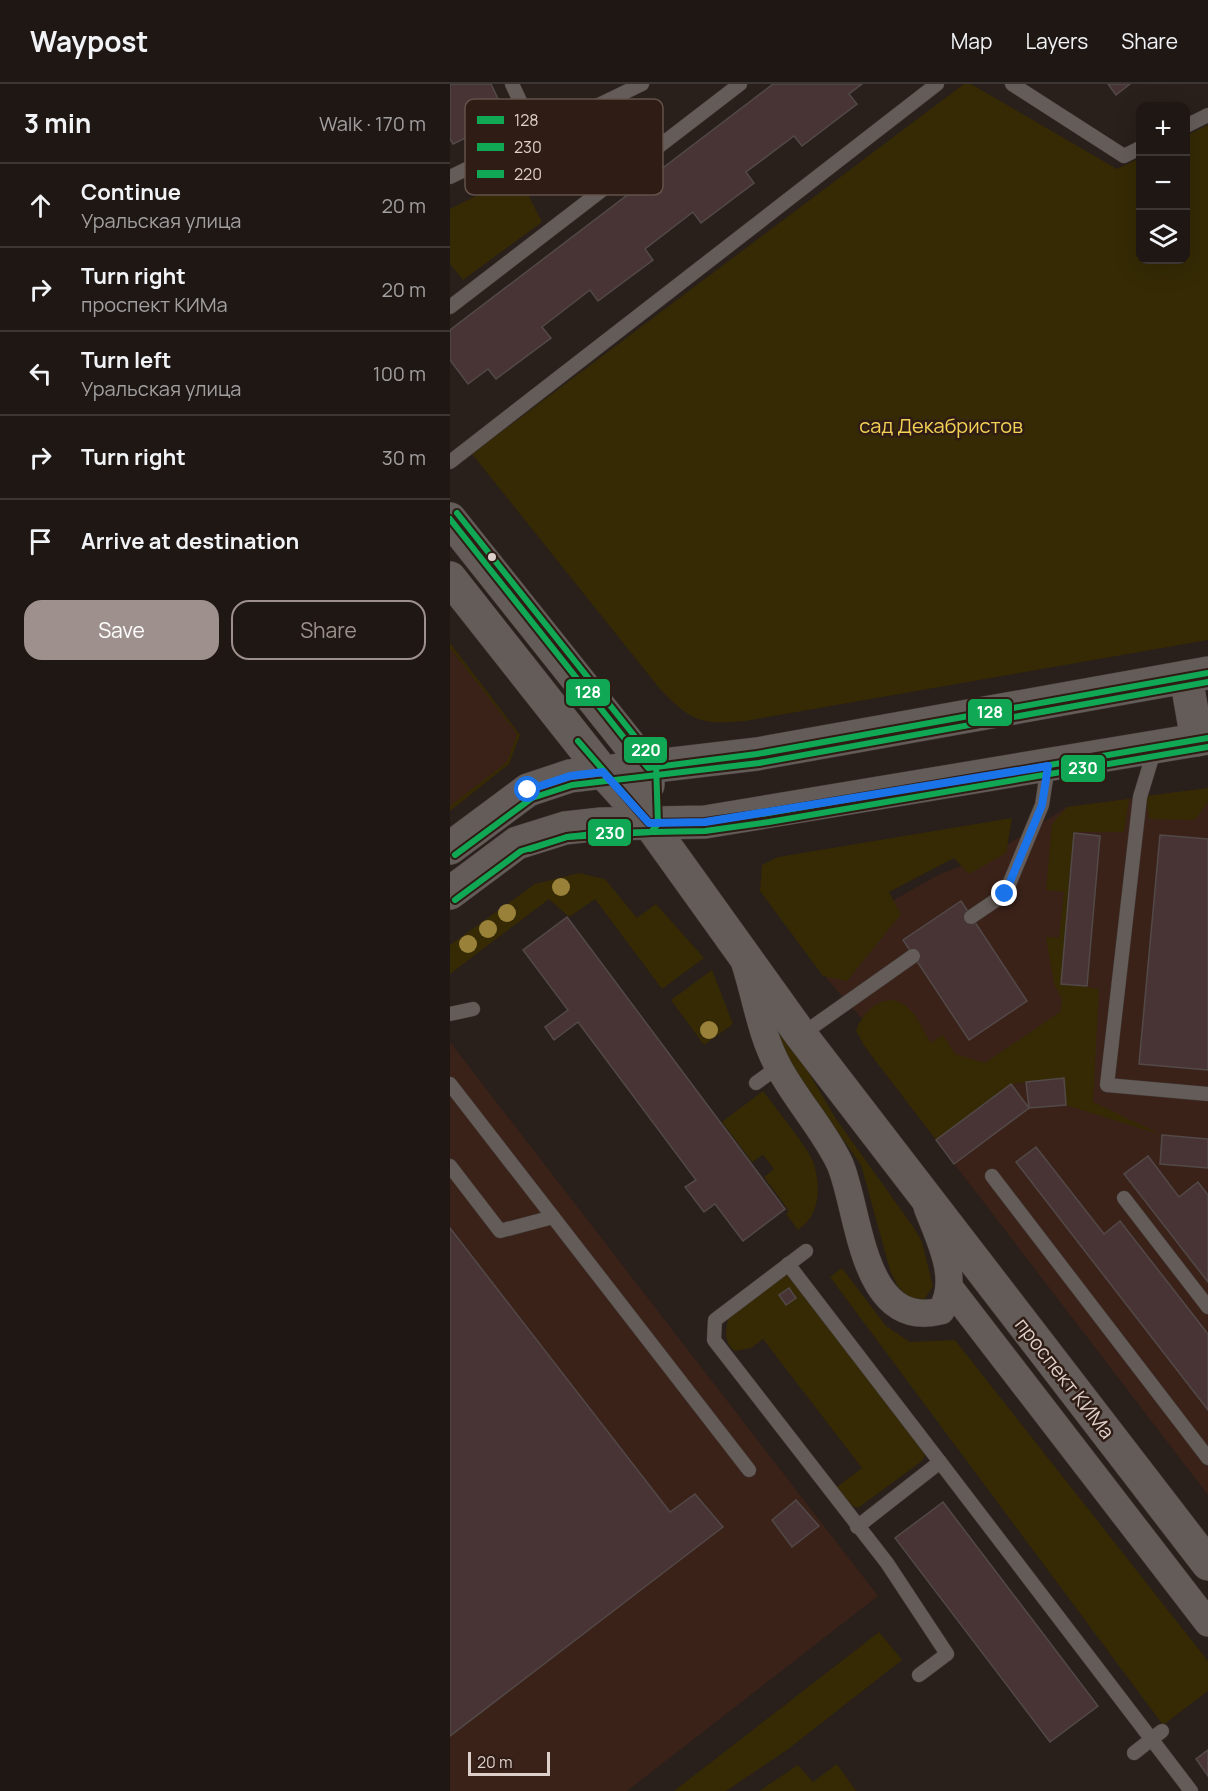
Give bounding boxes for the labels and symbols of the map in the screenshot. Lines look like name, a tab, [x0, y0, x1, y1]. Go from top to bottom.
legend	[465, 99, 663, 195]
text: 128	[514, 109, 539, 131]
text: 230	[514, 136, 542, 158]
text: 220	[514, 163, 542, 185]
park label: сад Декабристов	[859, 412, 1023, 439]
unlabelled marker	[486, 551, 498, 563]
line badge: 128	[565, 678, 611, 707]
text: 128	[575, 681, 601, 703]
line badge: 128	[967, 698, 1013, 727]
text: 128	[977, 701, 1003, 723]
line badge: 220	[623, 736, 668, 764]
text: 220	[631, 739, 661, 761]
line badge: 230	[1060, 754, 1106, 783]
text: 230	[1068, 757, 1098, 779]
route start	[514, 776, 540, 802]
line badge: 230	[587, 818, 632, 847]
text: 230	[595, 822, 625, 844]
route end	[991, 880, 1017, 906]
street label: проспект КИМа	[1009, 1312, 1121, 1444]
scale bar	[468, 1749, 550, 1776]

